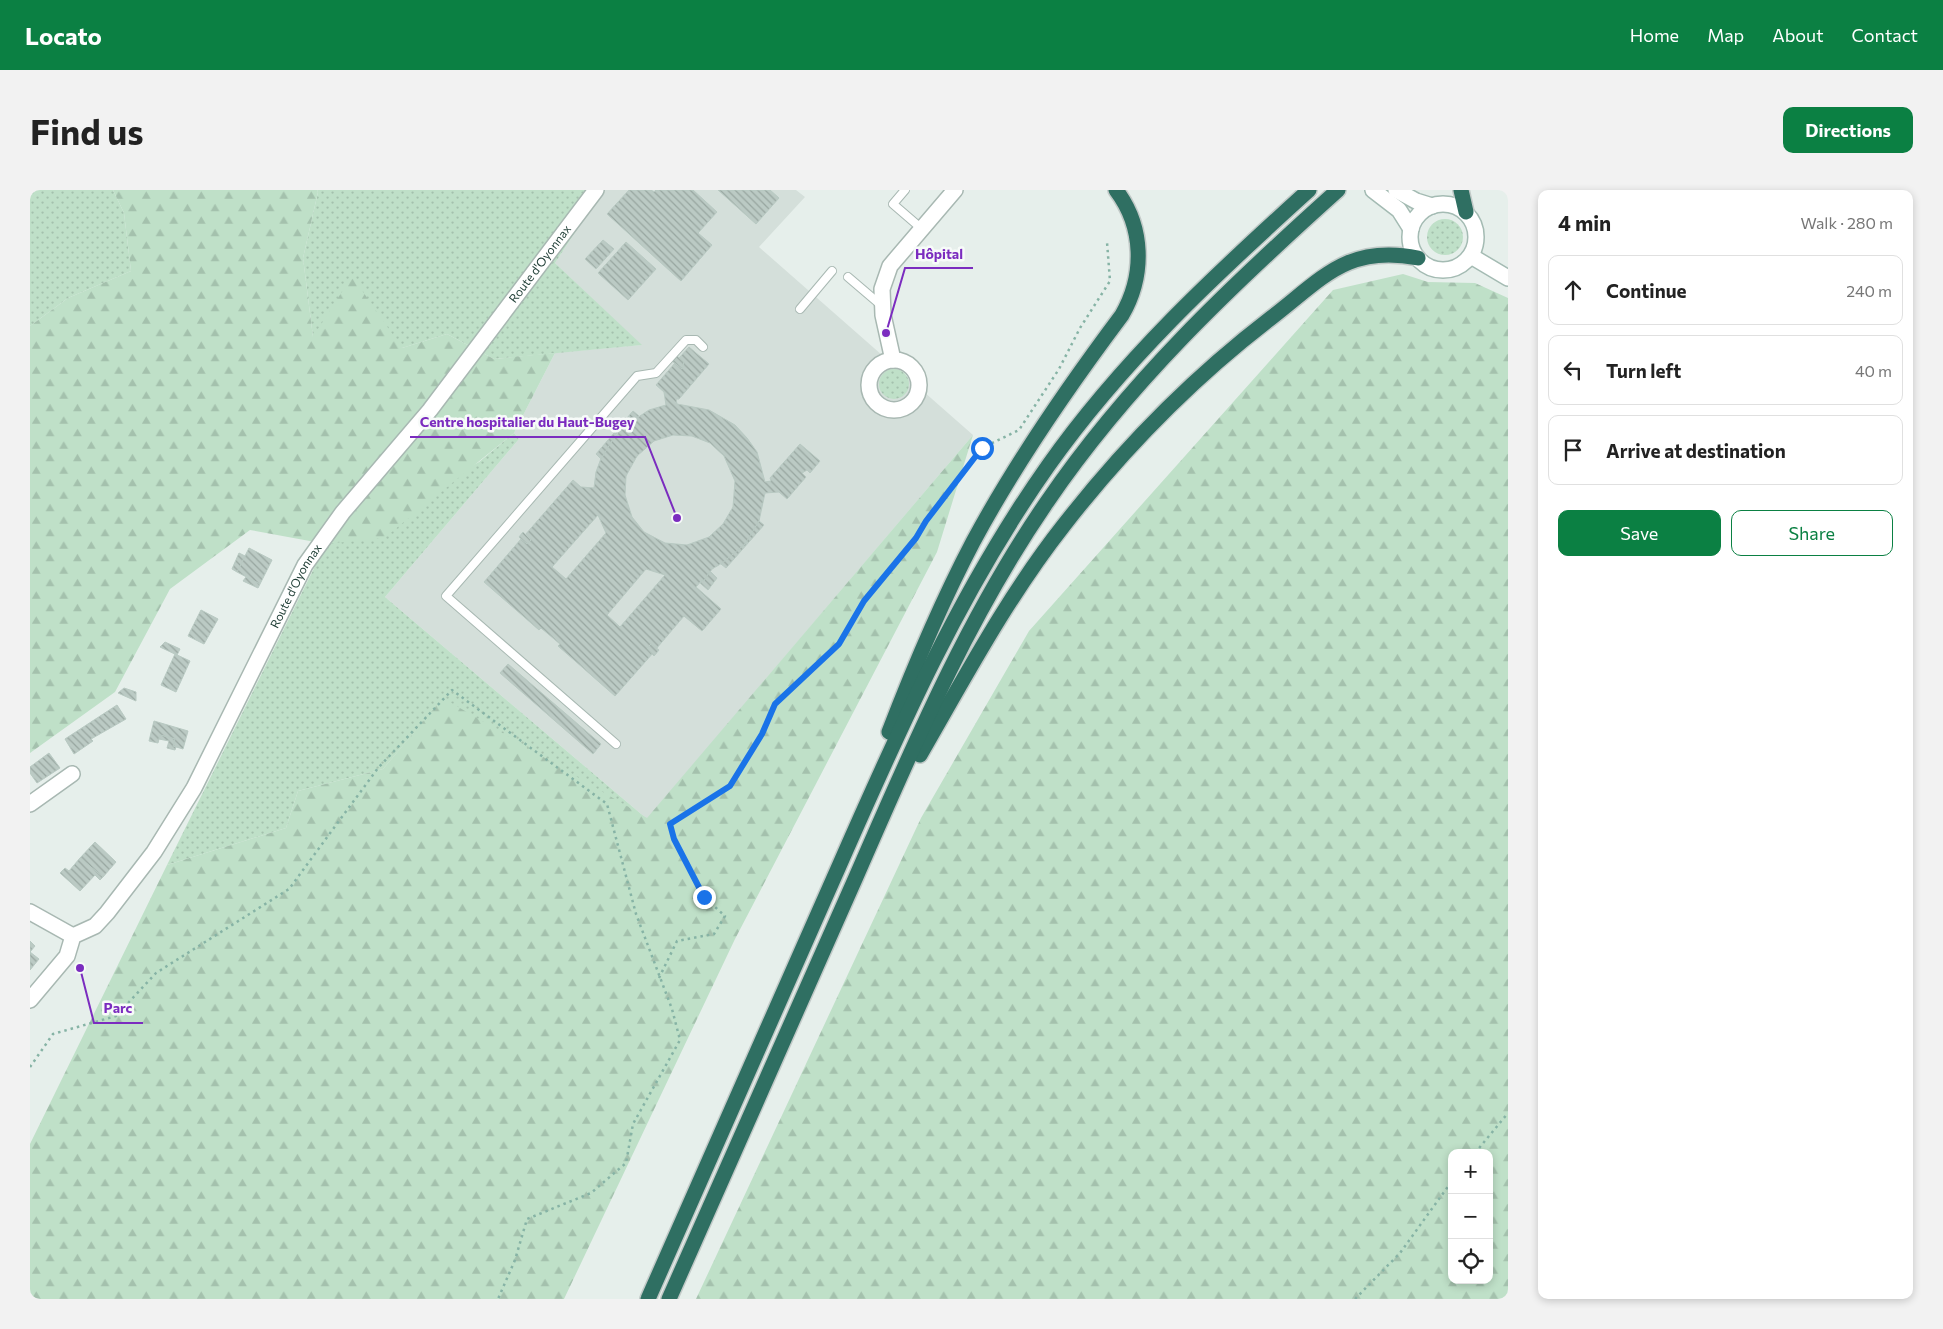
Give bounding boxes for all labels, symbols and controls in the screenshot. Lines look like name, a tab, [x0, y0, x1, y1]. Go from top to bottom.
text: Locato	[25, 21, 102, 50]
text: Home	[1630, 24, 1679, 46]
text: Map	[1707, 24, 1744, 46]
text: About	[1772, 24, 1824, 46]
text: Contact	[1852, 24, 1918, 46]
button: Directions	[1783, 107, 1913, 153]
text: Find us	[30, 109, 144, 152]
text: 4 min	[1558, 210, 1611, 235]
text: Walk · 280 m	[1801, 213, 1893, 232]
street label: Route d'Oyonnax	[506, 221, 574, 305]
callout: Hôpital	[905, 239, 973, 268]
text: Hôpital	[915, 245, 963, 262]
icon: ahead	[1559, 276, 1587, 304]
text: Continue	[1606, 279, 1686, 302]
text: 240 m	[1846, 281, 1892, 300]
icon: left	[1559, 356, 1587, 384]
text: Turn left	[1606, 359, 1681, 382]
text: 40 m	[1855, 361, 1892, 380]
callout: Centre hospitalier du Haut-Bugey	[410, 408, 645, 437]
text: Centre hospitalier du Haut-Bugey	[420, 413, 635, 430]
icon: arrive	[1559, 436, 1587, 464]
route start	[971, 437, 994, 460]
text: Arrive at destination	[1606, 439, 1786, 462]
button: Save	[1558, 510, 1721, 556]
button: Share	[1731, 510, 1893, 556]
street label: Route d'Oyonnax	[267, 540, 324, 630]
route end	[693, 886, 716, 909]
callout: Parc	[94, 994, 143, 1023]
text: Parc	[104, 999, 133, 1016]
map controls	[1448, 1149, 1493, 1284]
button: +	[1448, 1149, 1493, 1194]
button: −	[1448, 1194, 1493, 1239]
button: locate	[1448, 1239, 1493, 1284]

